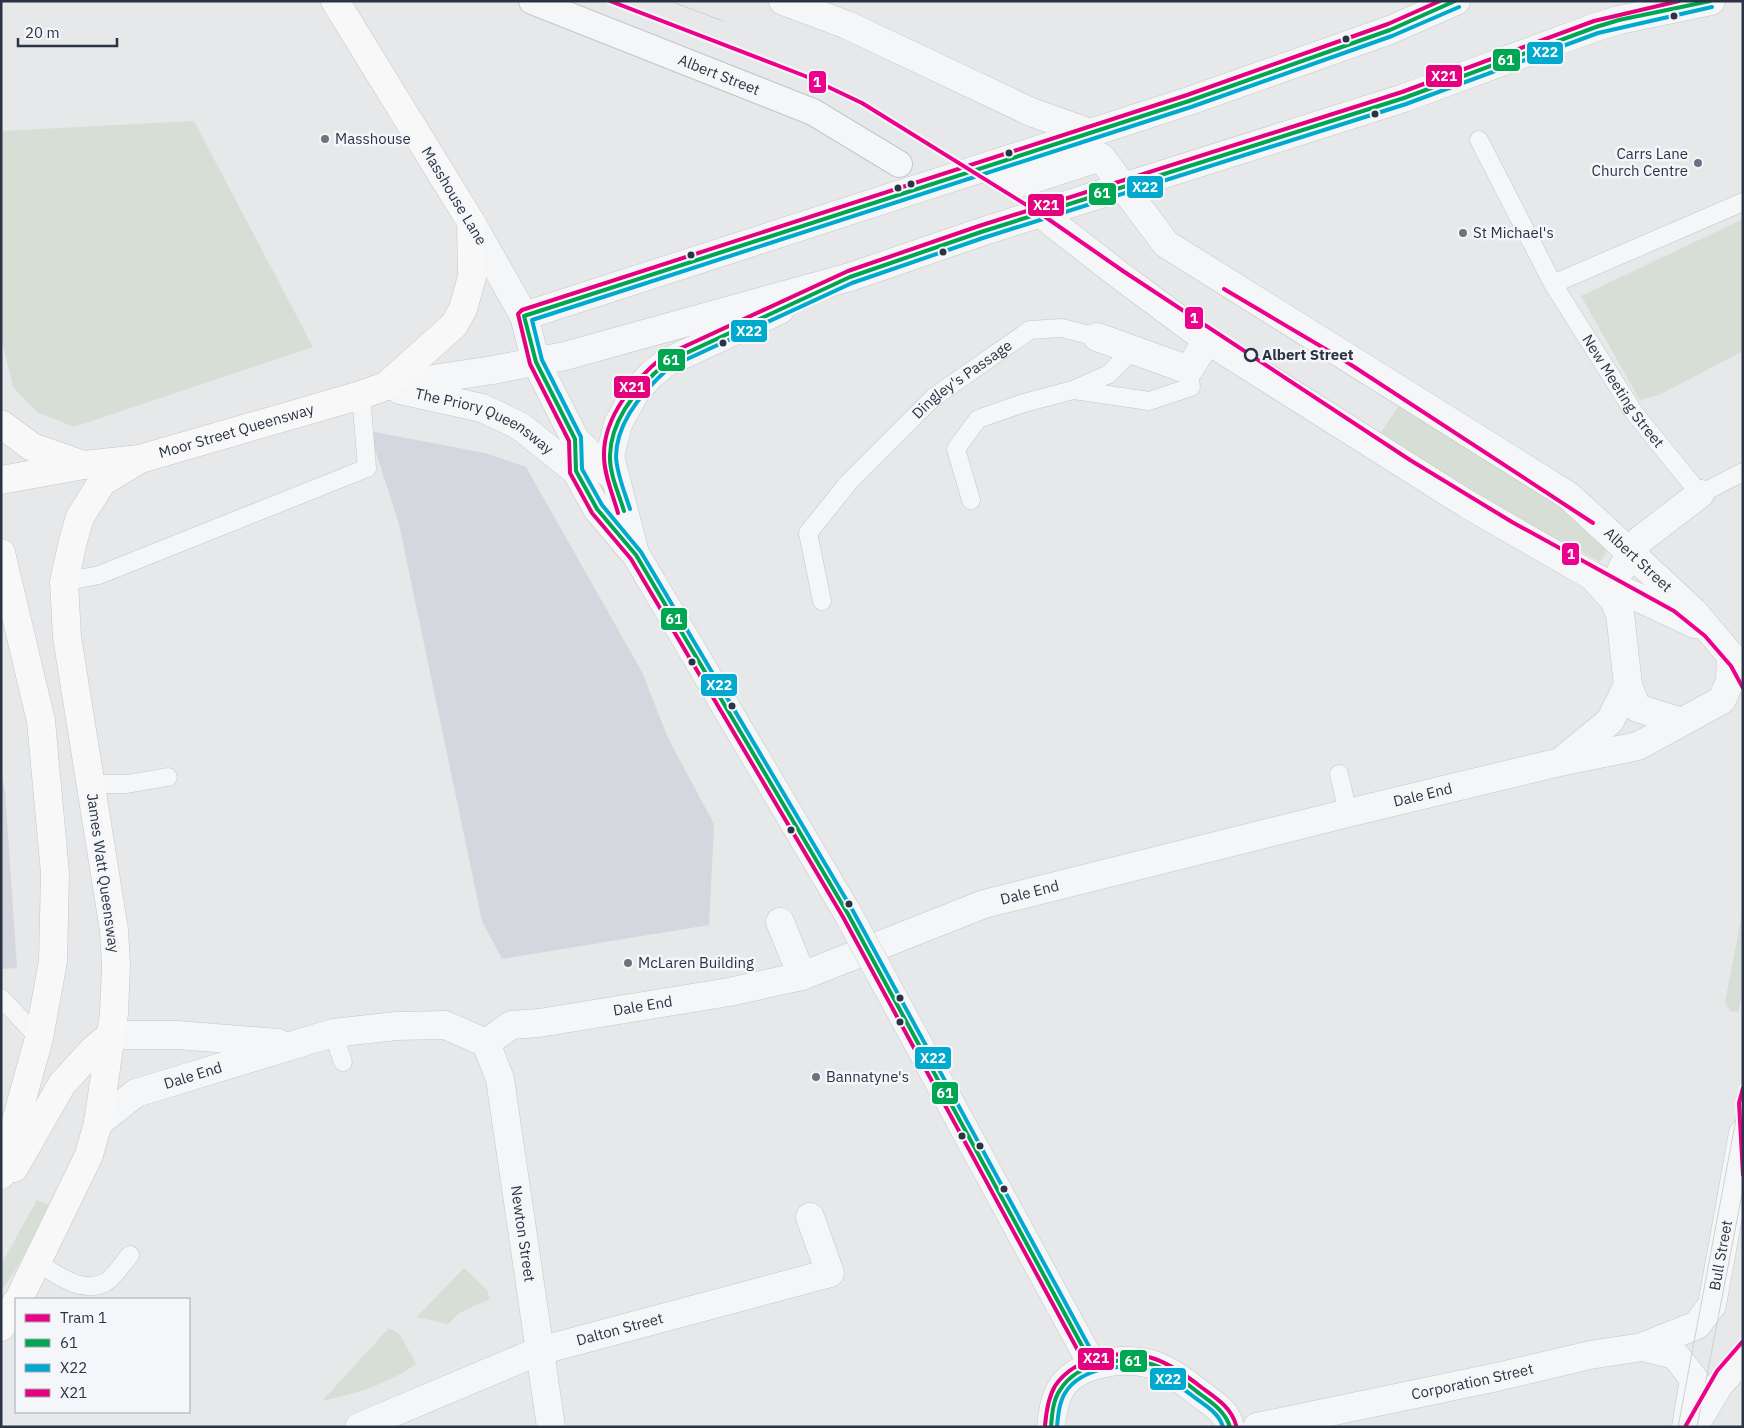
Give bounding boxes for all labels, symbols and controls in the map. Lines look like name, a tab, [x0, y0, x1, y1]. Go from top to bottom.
unlabelled marker	[1669, 11, 1679, 21]
scale bar	[18, 15, 116, 47]
text: 20 m	[25, 23, 60, 42]
unlabelled marker	[1341, 34, 1351, 44]
line badge: X22	[1526, 41, 1564, 65]
text: X22	[1532, 43, 1558, 61]
line badge: 61	[1492, 48, 1521, 72]
street label: Albert Street	[676, 50, 763, 99]
text: 61	[1498, 51, 1515, 69]
line badge: X21	[1425, 64, 1463, 88]
text: X21	[1431, 67, 1458, 85]
line badge: 1	[808, 70, 827, 94]
text: 1	[813, 73, 822, 91]
unlabelled marker	[1370, 109, 1380, 119]
place label: Masshouse	[335, 129, 411, 148]
marker: Masshouse	[319, 133, 331, 145]
street label: Masshouse Lane	[418, 143, 491, 248]
place label: Carrs Lane Church Centre	[1592, 144, 1688, 180]
unlabelled marker	[1004, 148, 1014, 158]
marker: Carrs Lane Church Centre	[1692, 157, 1704, 169]
line badge: X22	[1126, 175, 1164, 199]
text: X22	[1132, 178, 1158, 196]
unlabelled marker	[906, 179, 916, 189]
line badge: 61	[1088, 182, 1117, 206]
unlabelled marker	[893, 183, 903, 193]
text: 61	[1094, 184, 1111, 202]
line badge: X21	[1027, 193, 1065, 217]
text: X21	[1033, 196, 1060, 214]
place label: St Michael's	[1473, 223, 1554, 242]
marker: St Michael's	[1457, 227, 1469, 239]
unlabelled marker	[938, 247, 948, 257]
unlabelled marker	[686, 250, 696, 260]
line badge: 1	[1184, 306, 1204, 330]
text: 1	[1190, 309, 1199, 327]
line badge: X22	[730, 319, 768, 343]
text: X22	[736, 322, 762, 340]
street label: New Meeting Street	[1578, 331, 1668, 451]
street label: Dingley's Passage	[908, 335, 1016, 423]
unlabelled marker	[718, 338, 728, 348]
place label: Albert Street	[1262, 345, 1354, 364]
line badge: 61	[657, 348, 686, 372]
marker: Albert Street	[1244, 348, 1258, 362]
text: 61	[663, 351, 680, 369]
line badge: X21	[613, 375, 651, 399]
text: X21	[619, 378, 646, 396]
street label: The Priory Queensway	[413, 384, 558, 459]
street label: Moor Street Queensway	[156, 399, 317, 462]
street label: Albert Street	[1600, 523, 1676, 596]
line badge: 1	[1561, 542, 1580, 566]
text: 1	[1567, 545, 1576, 563]
line badge: 61	[660, 607, 688, 631]
text: 61	[666, 610, 683, 628]
unlabelled marker	[687, 657, 697, 667]
line badge: X22	[700, 673, 738, 697]
text: X22	[706, 676, 732, 694]
unlabelled marker	[727, 701, 737, 711]
street label: Dale End	[1391, 778, 1454, 811]
street label: James Watt Queensway	[83, 792, 124, 955]
unlabelled marker	[786, 825, 796, 835]
street label: Dale End	[998, 876, 1061, 909]
unlabelled marker	[844, 899, 854, 909]
place label: McLaren Building	[638, 953, 754, 972]
marker: McLaren Building	[622, 957, 634, 969]
street label: Dale End	[612, 991, 674, 1020]
unlabelled marker	[895, 993, 905, 1003]
unlabelled marker	[895, 1017, 905, 1027]
line badge: X22	[914, 1046, 952, 1070]
text: X22	[920, 1049, 946, 1067]
street label: Dale End	[161, 1057, 224, 1093]
place label: Bannatyne's	[826, 1067, 909, 1086]
marker: Bannatyne's	[810, 1071, 822, 1083]
line badge: 61	[931, 1081, 959, 1105]
text: 61	[937, 1084, 954, 1102]
unlabelled marker	[957, 1131, 967, 1141]
unlabelled marker	[975, 1141, 985, 1151]
street label: Newton Street	[507, 1184, 540, 1283]
unlabelled marker	[999, 1184, 1009, 1194]
street label: Bull Street	[1705, 1219, 1736, 1292]
legend	[15, 1298, 190, 1413]
text: Tram 1	[60, 1308, 107, 1327]
street label: Dalton Street	[574, 1308, 665, 1350]
text: 61	[60, 1333, 78, 1352]
line badge: X21	[1077, 1347, 1115, 1371]
text: X21	[1083, 1349, 1110, 1367]
line badge: 61	[1119, 1349, 1148, 1373]
text: 61	[1125, 1352, 1142, 1370]
text: X22	[60, 1358, 87, 1377]
street label: Corporation Street	[1409, 1359, 1535, 1404]
line badge: X22	[1149, 1367, 1187, 1391]
text: X22	[1155, 1370, 1181, 1388]
text: X21	[60, 1383, 87, 1402]

